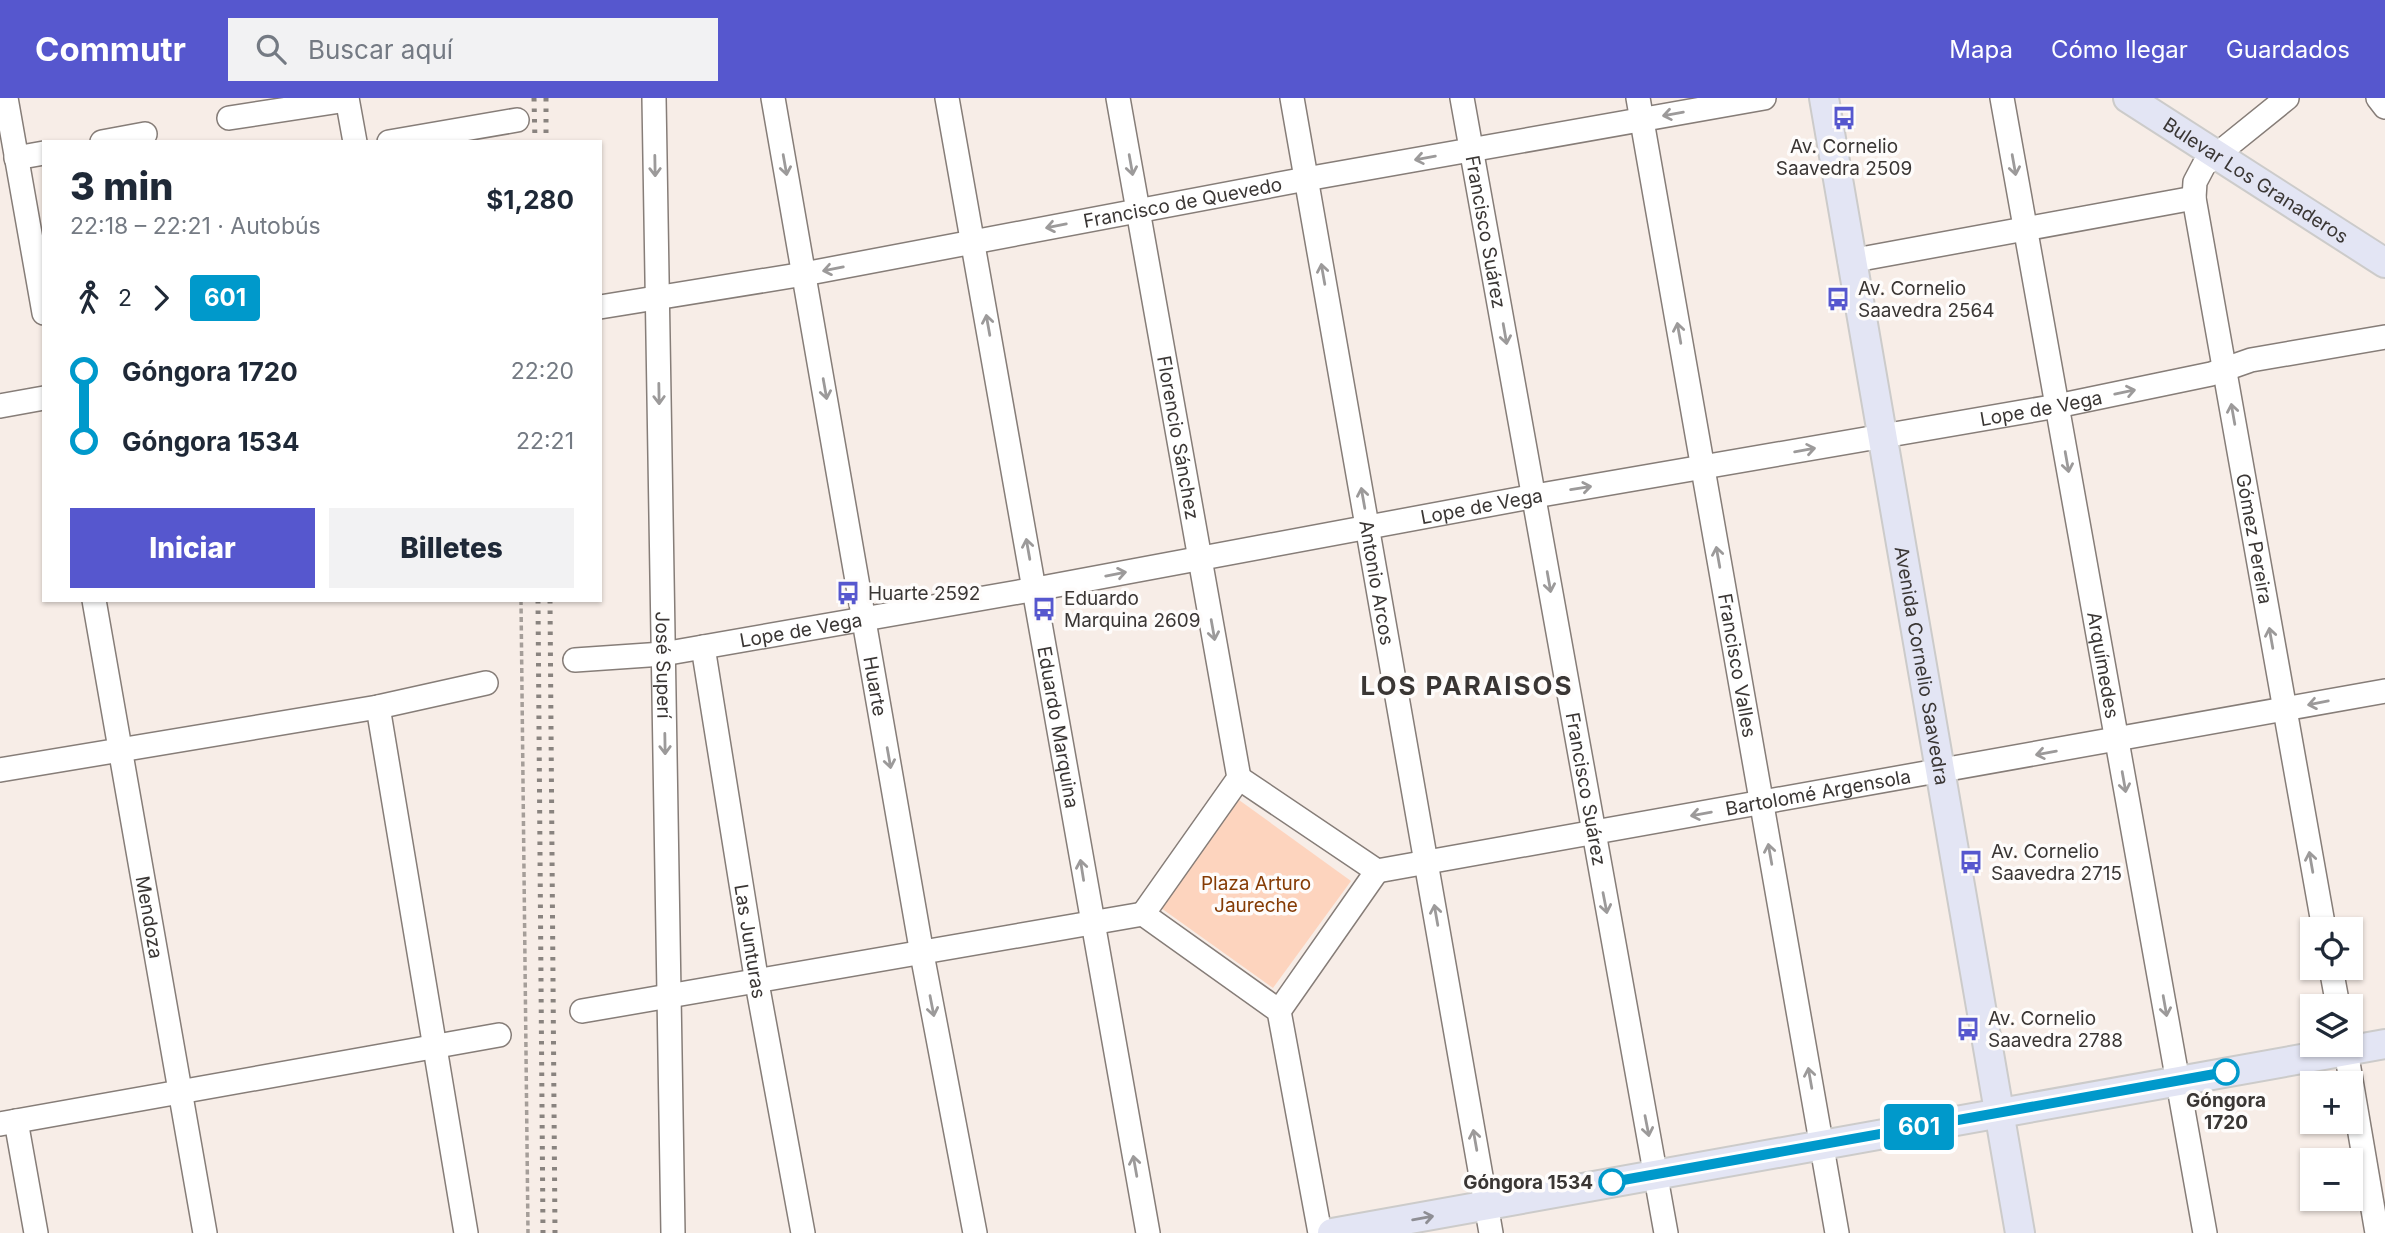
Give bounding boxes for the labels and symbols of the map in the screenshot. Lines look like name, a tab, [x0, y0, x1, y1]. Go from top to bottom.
bus stop icon: Av. Cornelio Saavedra 2509	[1830, 104, 1858, 132]
one-way arrow	[1662, 108, 1685, 121]
street label: Bulevar Los Granaderos	[2159, 113, 2352, 248]
place label: Av. Cornelio Saavedra 2509	[1776, 135, 1912, 180]
one-way arrow	[1414, 152, 1437, 165]
one-way arrow	[779, 153, 792, 176]
one-way arrow	[1124, 153, 1138, 176]
one-way arrow	[2008, 153, 2021, 176]
one-way arrow	[648, 154, 662, 177]
street label: Francisco Suárez	[1461, 154, 1511, 310]
street label: Francisco de Quevedo	[1081, 173, 1284, 233]
one-way arrow	[1045, 220, 1068, 233]
one-way arrow	[822, 262, 845, 276]
one-way arrow	[1316, 263, 1329, 286]
place label: Av. Cornelio Saavedra 2564	[1858, 277, 1995, 322]
bus stop icon: Av. Cornelio Saavedra 2564	[1824, 285, 1852, 313]
one-way arrow	[980, 314, 994, 337]
one-way arrow	[1499, 322, 1512, 345]
one-way arrow	[1672, 322, 1685, 345]
street label: Florencio Sánchez	[1152, 354, 1204, 522]
one-way arrow	[818, 377, 832, 400]
one-way arrow	[652, 382, 666, 405]
one-way arrow	[2113, 384, 2136, 398]
street label: Lope de Vega	[1978, 386, 2104, 431]
one-way arrow	[2226, 403, 2239, 426]
one-way arrow	[1793, 443, 1816, 456]
one-way arrow	[2061, 450, 2074, 473]
street label: Gómez Pereira	[2231, 472, 2277, 606]
one-way arrow	[1569, 481, 1592, 494]
street label: Lope de Vega	[1419, 484, 1544, 529]
one-way arrow	[1356, 487, 1369, 510]
street label: Antonio Arcos	[1354, 518, 1399, 647]
one-way arrow	[1021, 538, 1035, 561]
street label: Avenida Cornelio Saavedra	[1890, 545, 1953, 787]
one-way arrow	[1711, 546, 1724, 569]
one-way arrow	[1104, 566, 1127, 580]
one-way arrow	[1543, 570, 1556, 593]
bus stop icon: Huarte 2592	[834, 579, 862, 607]
place label: Huarte 2592	[868, 582, 980, 605]
place label: Eduardo Marquina 2609	[1064, 587, 1201, 632]
street label: Francisco Valles	[1713, 592, 1761, 739]
bus stop icon: Eduardo Marquina 2609	[1030, 595, 1058, 623]
street label: Lope de Vega	[738, 609, 864, 652]
street label: Arquímedes	[2082, 610, 2124, 720]
street label: José Superí	[651, 611, 675, 719]
one-way arrow	[1207, 618, 1220, 641]
one-way arrow	[2264, 627, 2277, 650]
street label: Eduardo Marquina	[1032, 644, 1084, 810]
street label: Huarte	[858, 654, 891, 718]
district label: LOS PARAISOS	[1360, 670, 1574, 701]
one-way arrow	[2307, 697, 2330, 711]
street label: Francisco Suárez	[1561, 711, 1611, 867]
one-way arrow	[658, 732, 672, 755]
one-way arrow	[883, 746, 896, 769]
one-way arrow	[2035, 746, 2058, 760]
street label: Bartolomé Argensola	[1724, 765, 1913, 821]
one-way arrow	[2117, 770, 2131, 793]
one-way arrow	[1690, 808, 1713, 821]
place label: Av. Cornelio Saavedra 2715	[1991, 840, 2122, 885]
one-way arrow	[1763, 843, 1776, 866]
bus stop icon: Av. Cornelio Saavedra 2715	[1957, 848, 1985, 876]
one-way arrow	[2304, 851, 2318, 874]
one-way arrow	[1075, 859, 1088, 882]
park label: Plaza Arturo Jaureche	[1201, 872, 1311, 917]
street label: Mendoza	[131, 874, 168, 960]
street label: Las Junturas	[729, 882, 771, 1000]
one-way arrow	[1599, 891, 1612, 914]
one-way arrow	[1429, 905, 1442, 927]
one-way arrow	[2158, 994, 2172, 1017]
one-way arrow	[926, 995, 939, 1017]
place label: Av. Cornelio Saavedra 2788	[1988, 1007, 2123, 1052]
bus stop icon: Av. Cornelio Saavedra 2788	[1954, 1015, 1982, 1043]
marker: Góngora 1720	[2213, 1059, 2239, 1085]
one-way arrow	[1802, 1067, 1816, 1090]
place label: Góngora 1720	[2186, 1089, 2266, 1134]
line badge: 601	[1879, 1104, 1959, 1150]
one-way arrow	[1641, 1114, 1654, 1137]
one-way arrow	[1468, 1129, 1481, 1152]
one-way arrow	[1128, 1155, 1141, 1178]
marker: Góngora 1534	[1599, 1169, 1625, 1195]
place label: Góngora 1534	[1463, 1171, 1593, 1194]
one-way arrow	[1411, 1211, 1434, 1224]

